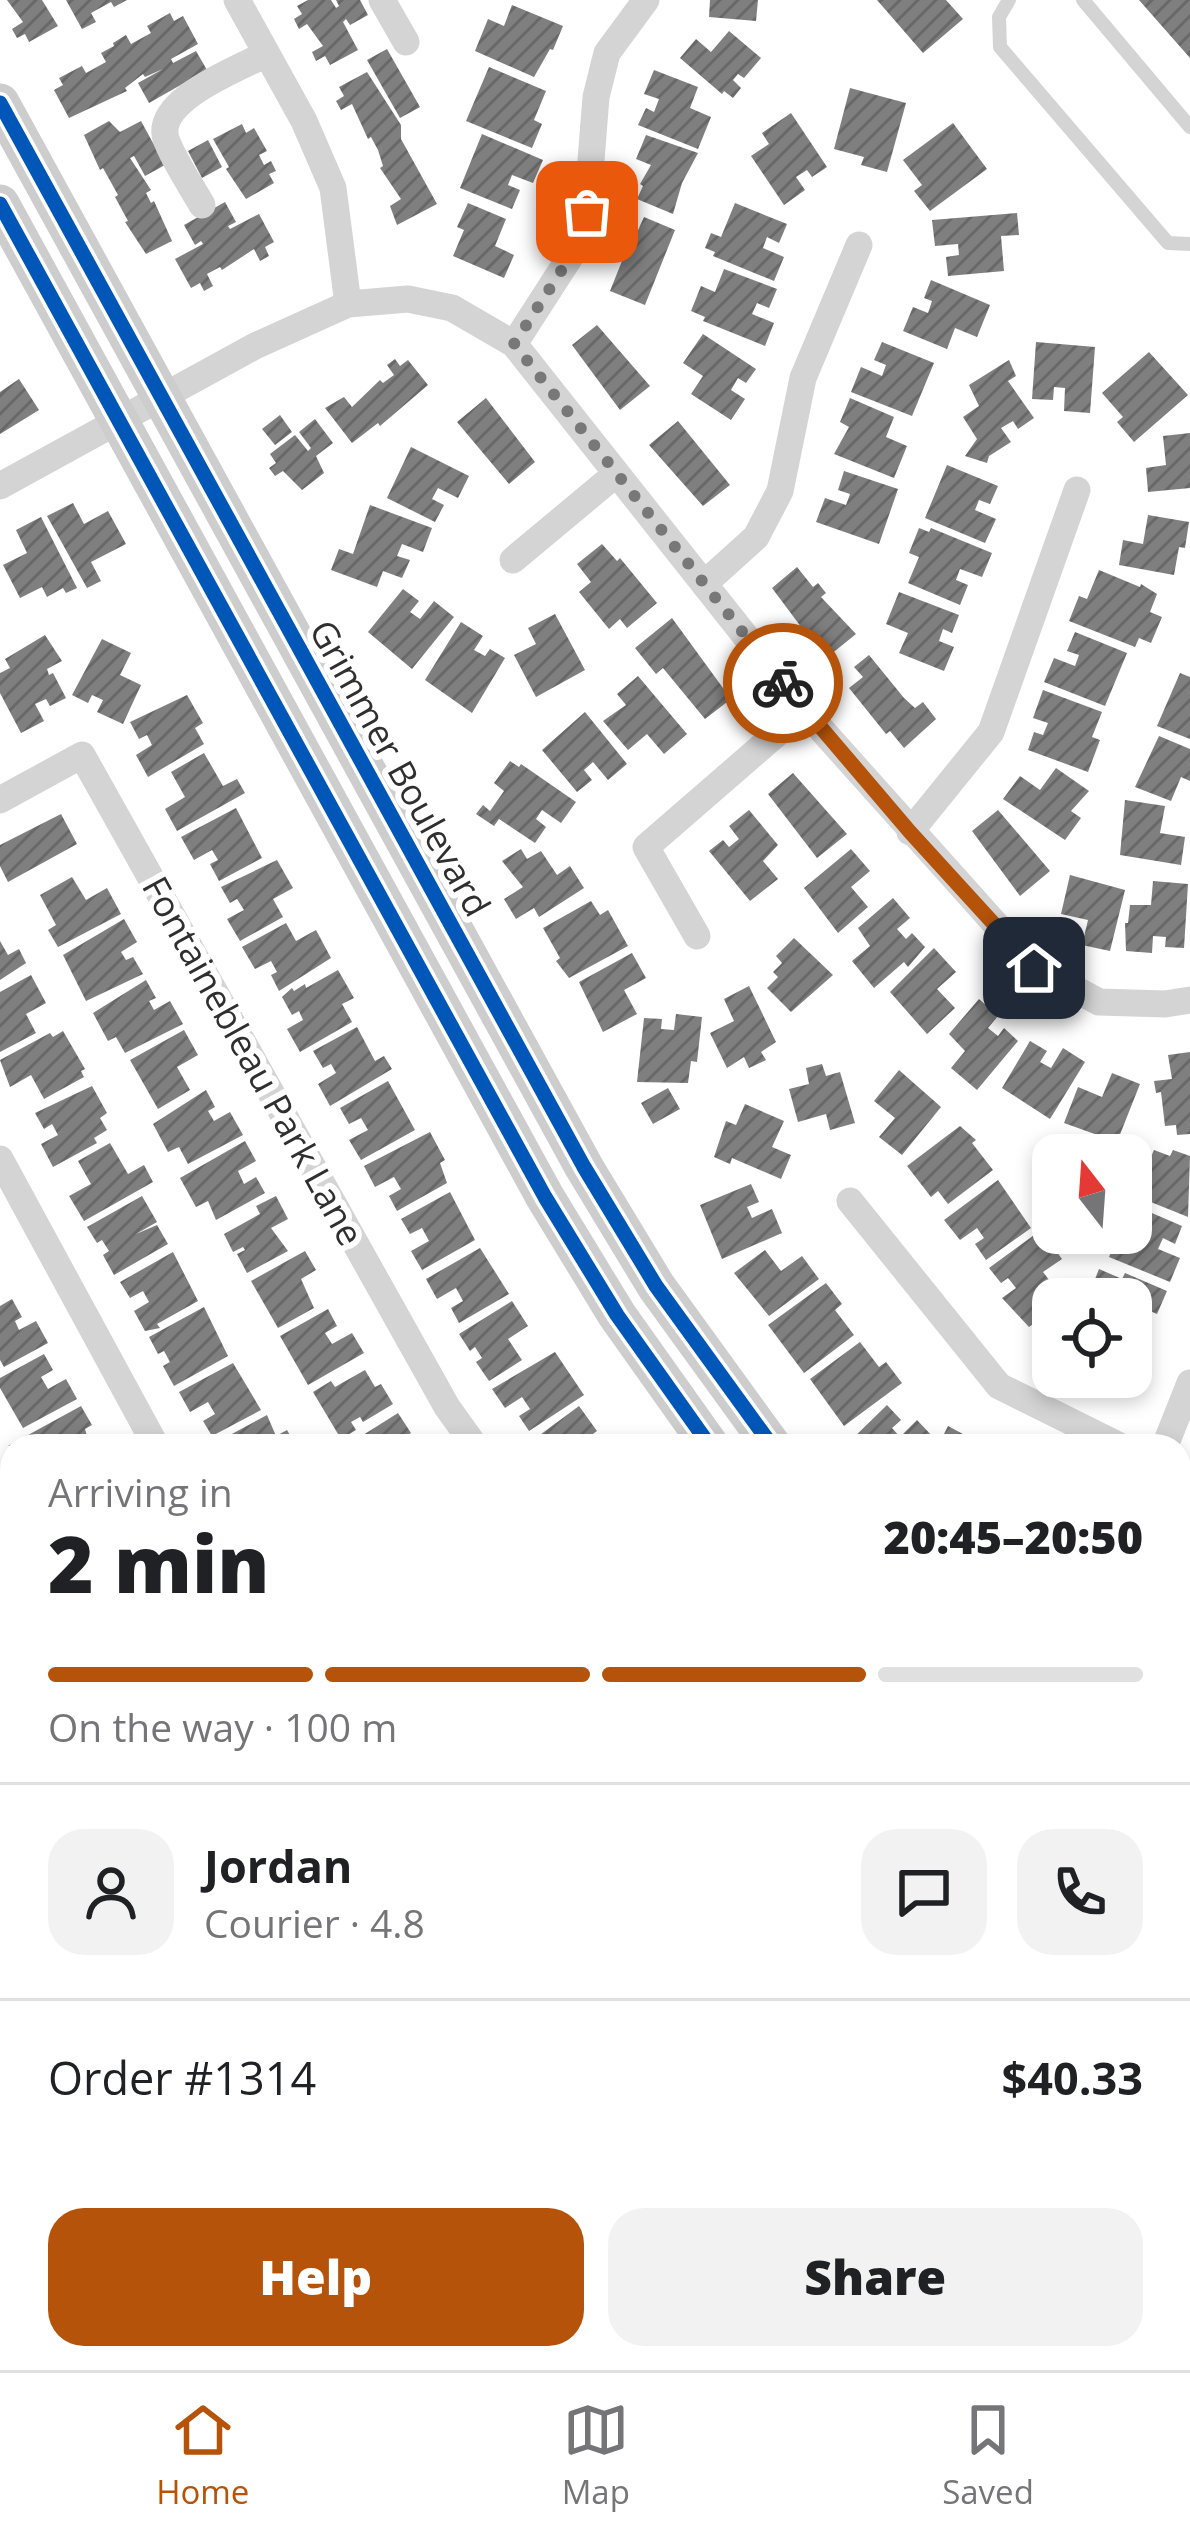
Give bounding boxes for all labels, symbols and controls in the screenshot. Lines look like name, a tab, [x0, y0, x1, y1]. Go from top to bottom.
pin	[536, 161, 638, 263]
icon: bag	[554, 179, 620, 245]
street label: Grimmer Boulevard	[299, 611, 502, 925]
courier	[723, 623, 843, 743]
icon: bike	[750, 650, 816, 716]
street label: Fontainebleau Park Lane	[131, 867, 375, 1254]
pin	[983, 917, 1085, 1019]
icon: home	[1001, 935, 1067, 1001]
north arrow	[1032, 1134, 1152, 1254]
map controls	[1032, 1134, 1152, 1398]
button: locate	[1032, 1278, 1152, 1398]
text: Arriving in	[48, 1465, 233, 1518]
text: 20:45–20:50	[884, 1506, 1143, 1567]
text: 2 min	[48, 1510, 270, 1616]
text: On the way · 100 m	[48, 1700, 397, 1753]
button: person	[48, 1829, 174, 1955]
button: chat	[861, 1829, 987, 1955]
button: phone	[1017, 1829, 1143, 1955]
text: Jordan	[204, 1835, 352, 1896]
text: Courier · 4.8	[204, 1896, 425, 1949]
text: Order #1314	[48, 2047, 316, 2108]
text: $40.33	[1002, 2047, 1143, 2108]
button: Help	[48, 2208, 584, 2346]
button: Share	[608, 2208, 1143, 2346]
tab: Home	[156, 2397, 249, 2514]
tab: Map	[562, 2397, 630, 2514]
tab: Saved	[942, 2397, 1034, 2514]

